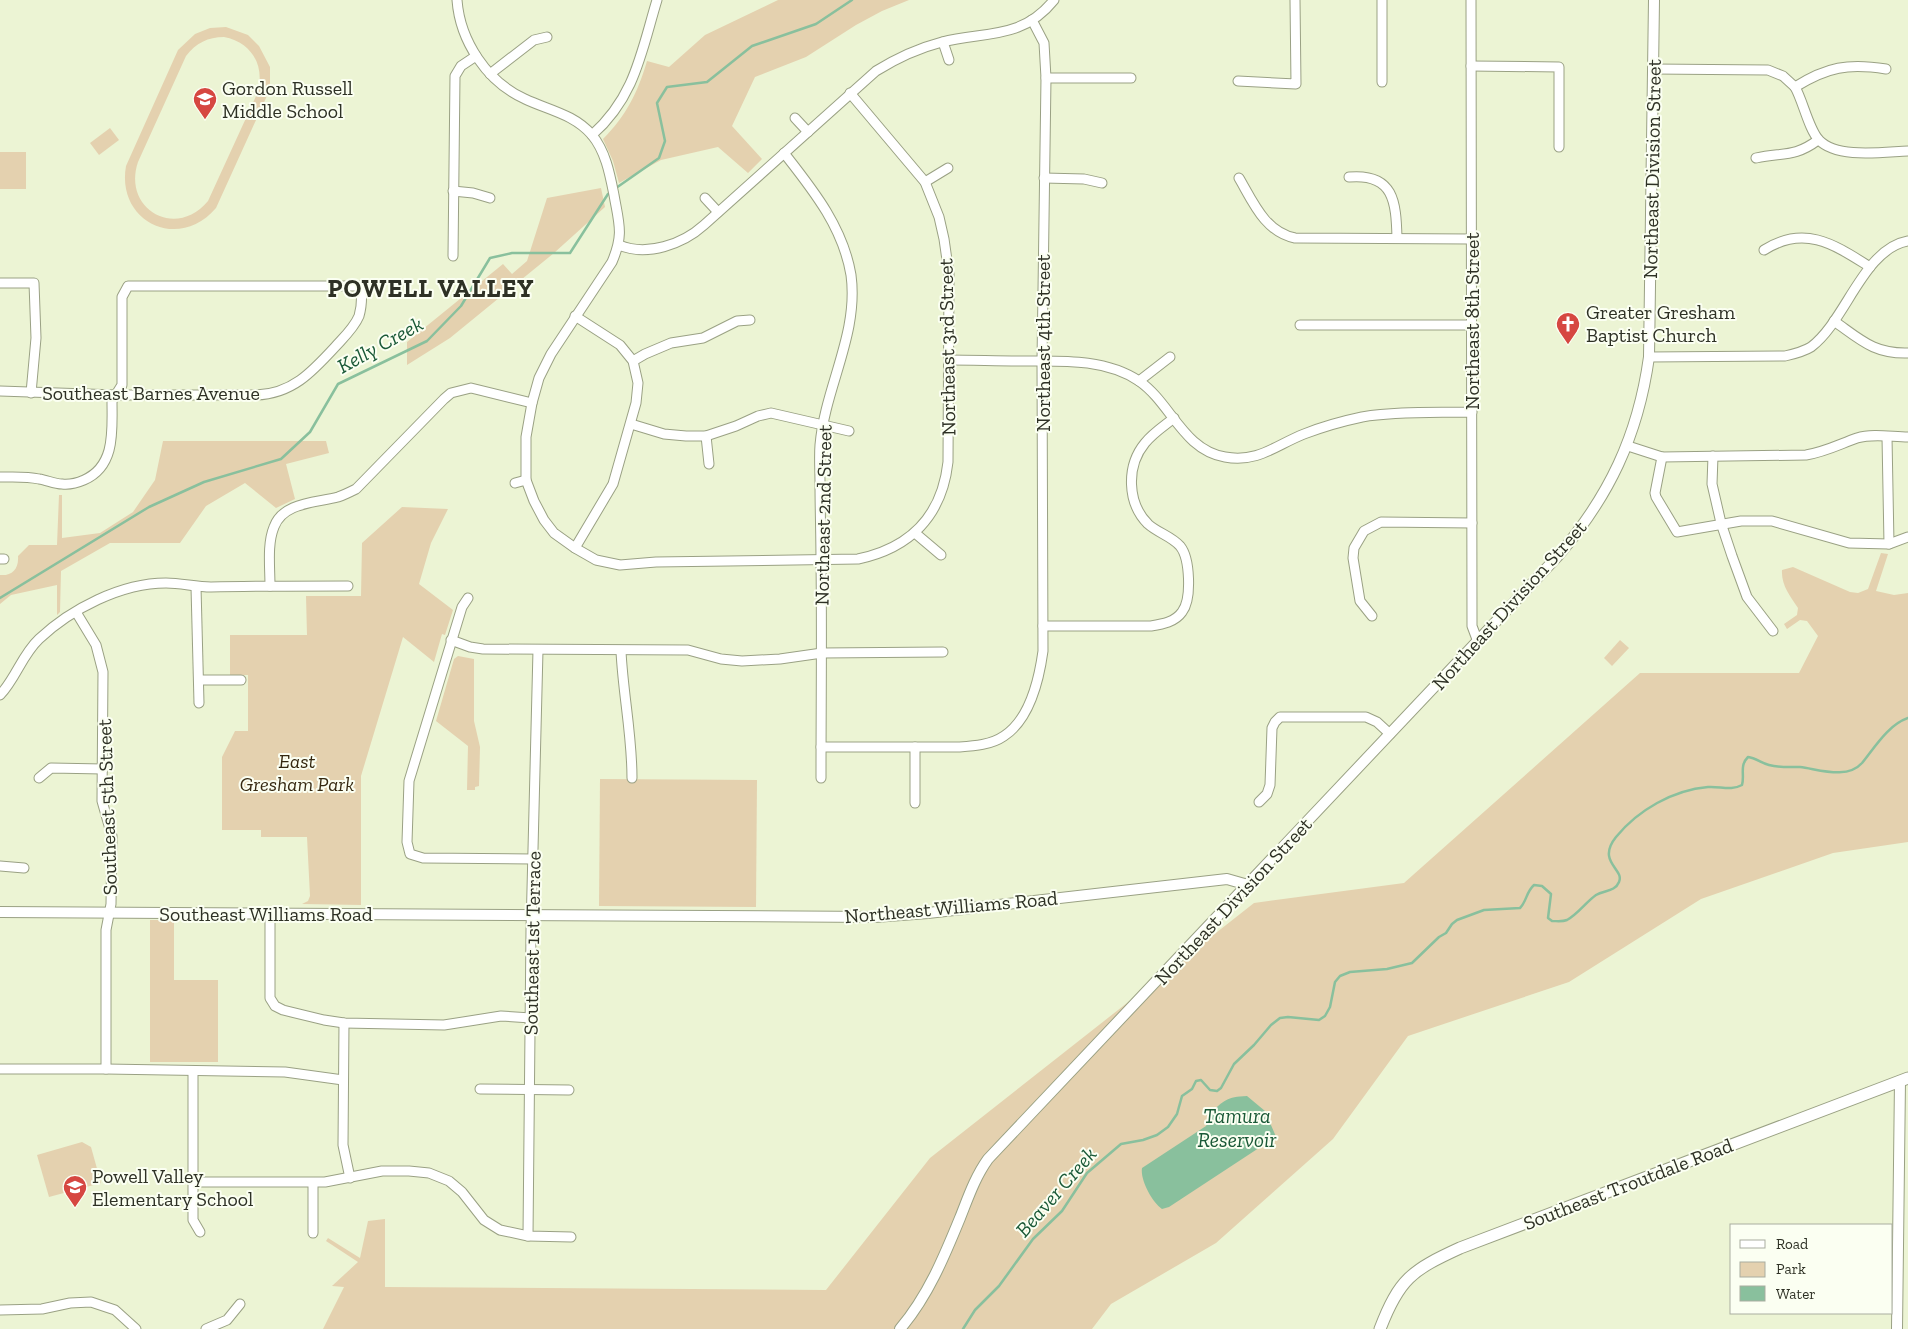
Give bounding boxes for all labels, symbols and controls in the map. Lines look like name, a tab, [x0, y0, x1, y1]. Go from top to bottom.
street label: Northeast Division Street	[1638, 58, 1666, 279]
place label: Gordon Russell Middle School	[222, 76, 353, 123]
school or university icon: Gordon Russell Middle School	[192, 86, 218, 120]
street label: Northeast 8th Street	[1460, 232, 1484, 410]
street label: Northeast 4th Street	[1031, 254, 1055, 432]
street label: Northeast 3rd Street	[933, 257, 961, 436]
district label: POWELL VALLEY	[328, 273, 534, 303]
place label: Greater Gresham Baptist Church	[1586, 300, 1736, 347]
water label: Kelly Creek	[333, 311, 427, 378]
church icon: Greater Gresham Baptist Church	[1555, 311, 1581, 345]
street label: Southeast Barnes Avenue	[42, 381, 260, 405]
street label: Northeast 2nd Street	[809, 424, 837, 606]
street label: Northeast Division Street	[1427, 515, 1592, 695]
street label: Southeast 5th Street	[92, 718, 122, 896]
park label: East Gresham Park	[240, 749, 354, 796]
street label: Northeast Division Street	[1149, 812, 1317, 990]
street label: Southeast 1st Terrace	[518, 851, 546, 1035]
street label: Northeast Williams Road	[843, 886, 1059, 928]
street label: Southeast Williams Road	[159, 902, 373, 926]
water label: Tamura Reservoir	[1197, 1103, 1277, 1152]
street label: Southeast Troutdale Road	[1520, 1133, 1736, 1235]
water label: Beaver Creek	[1010, 1142, 1101, 1242]
place label: Powell Valley Elementary School	[92, 1164, 253, 1211]
school or university icon: Powell Valley Elementary School	[62, 1174, 88, 1208]
legend	[1730, 1224, 1893, 1314]
text: Road	[1776, 1235, 1809, 1253]
text: Park	[1776, 1260, 1806, 1278]
text: Water	[1776, 1285, 1816, 1303]

